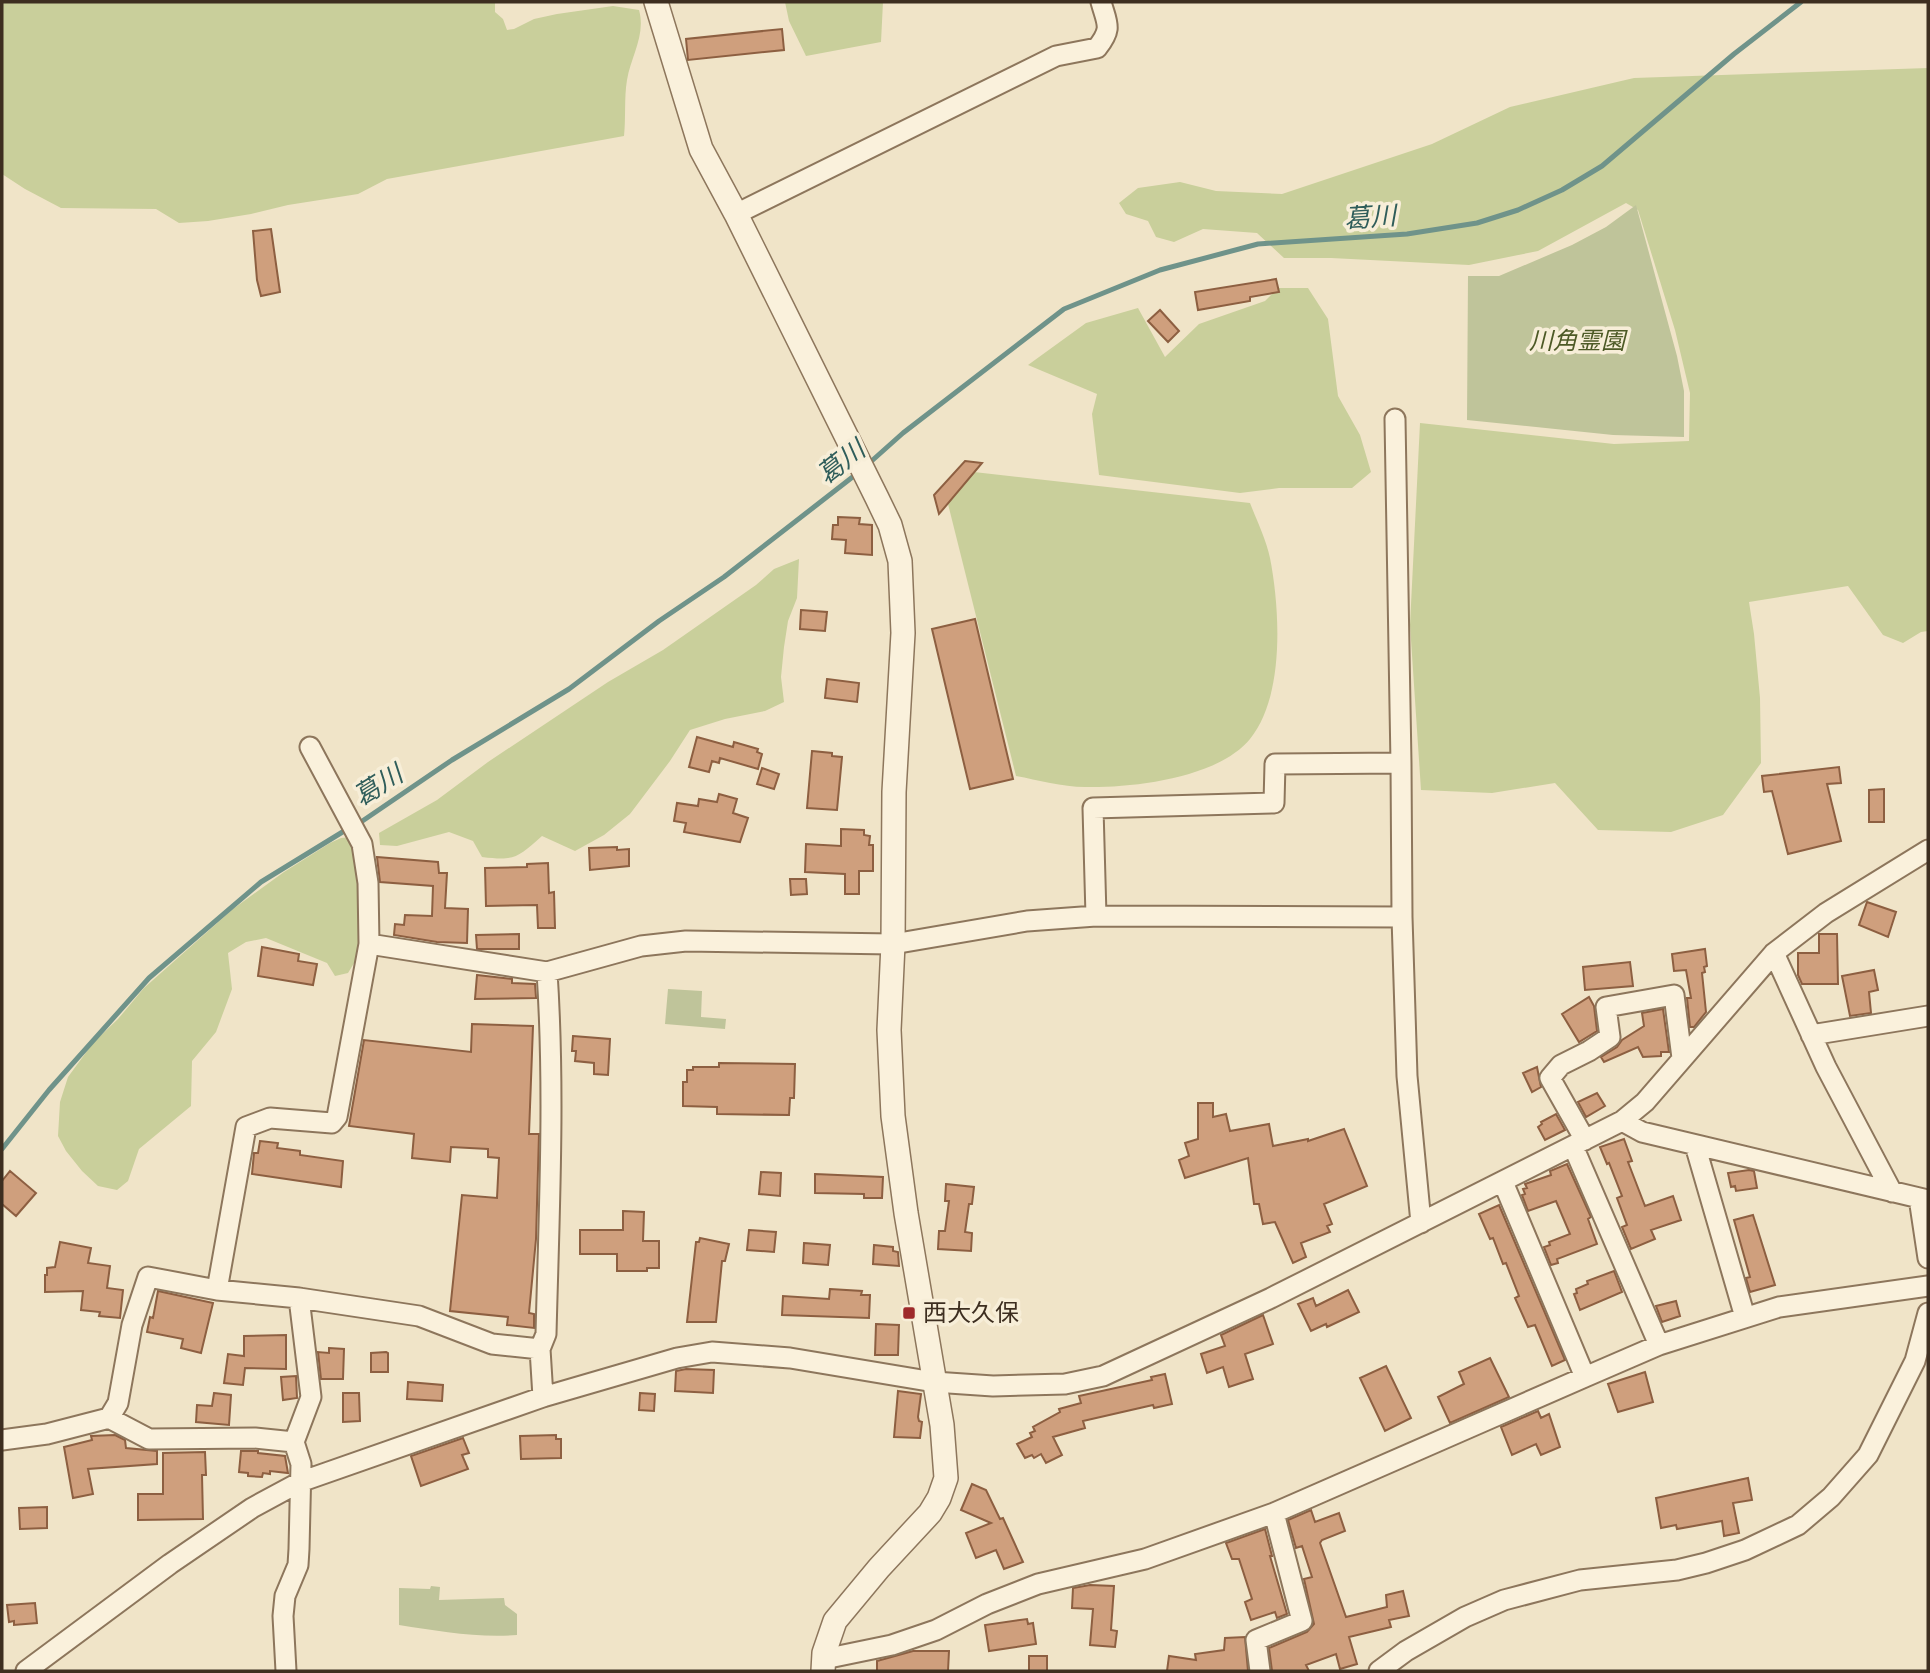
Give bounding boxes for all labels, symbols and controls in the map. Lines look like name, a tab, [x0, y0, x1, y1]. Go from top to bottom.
water label: 葛川	[1343, 196, 1400, 236]
park label: 川角霊園	[1529, 323, 1628, 356]
water label: 葛川	[809, 429, 874, 491]
water label: 葛川	[346, 754, 412, 813]
place label: 西大久保	[923, 1295, 1019, 1328]
marker: 西大久保	[901, 1305, 917, 1321]

